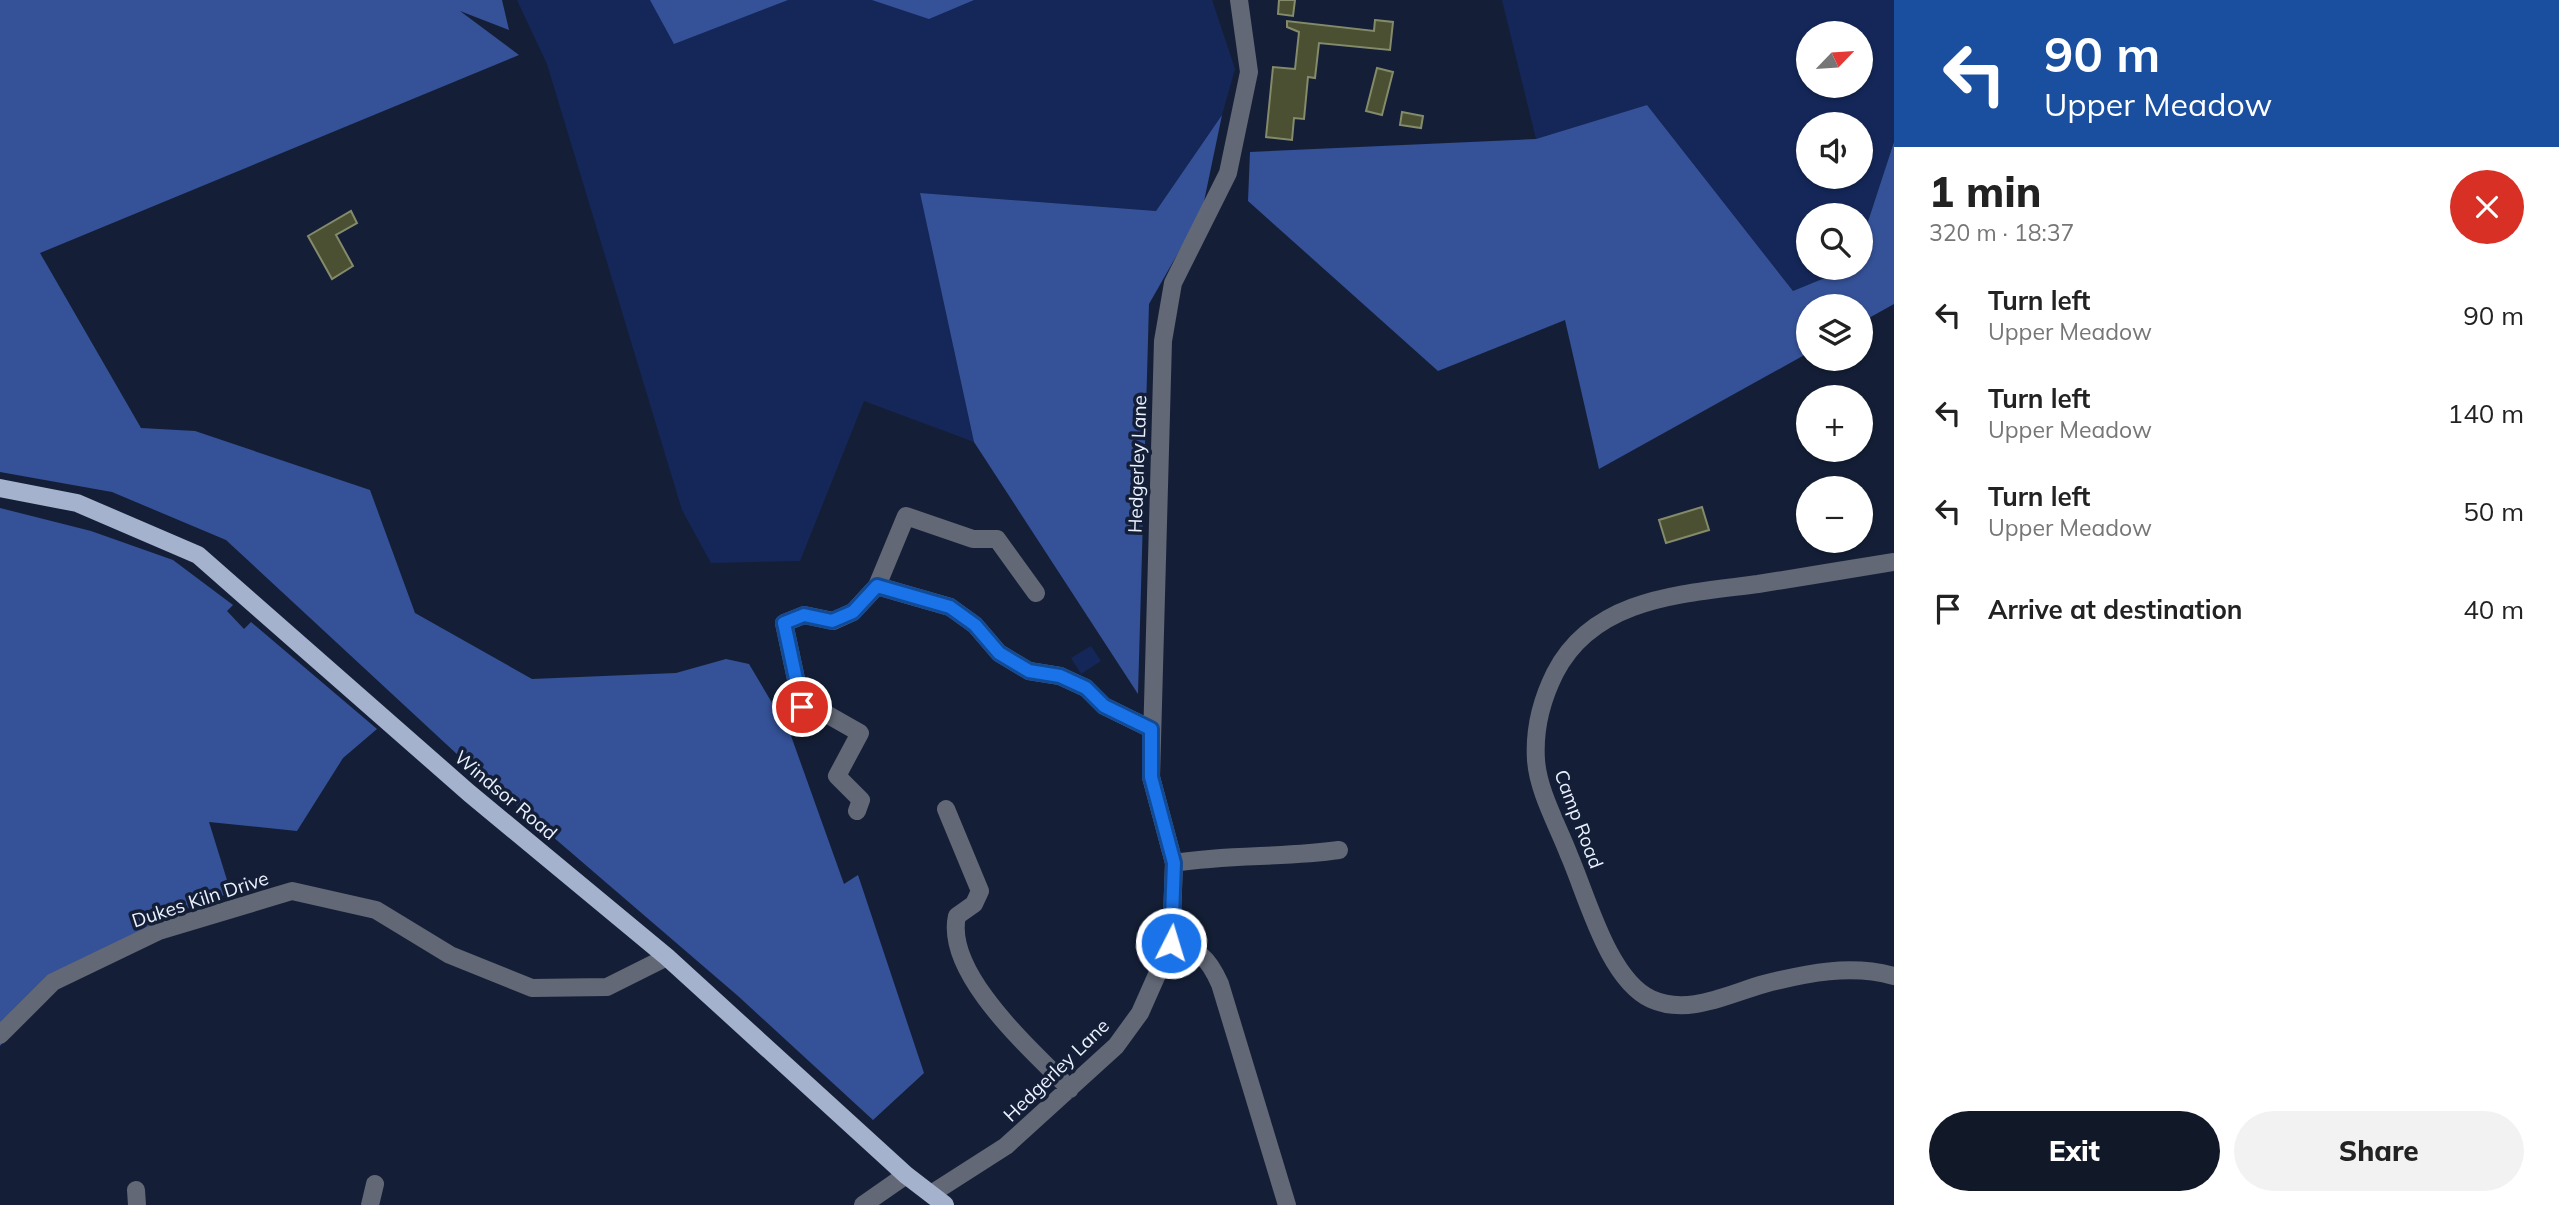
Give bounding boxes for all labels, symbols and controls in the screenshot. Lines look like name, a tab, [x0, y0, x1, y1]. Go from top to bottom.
north arrow	[1796, 21, 1872, 98]
map controls	[1796, 21, 1873, 553]
text: 90 m	[2044, 23, 2160, 84]
icon: left	[1929, 28, 2020, 119]
text: Upper Meadow	[2044, 84, 2272, 124]
button: sound	[1796, 112, 1873, 189]
text: 1 min	[1929, 165, 2042, 218]
button: close	[2450, 170, 2524, 244]
button: search	[1796, 203, 1873, 280]
text: 320 m · 18:37	[1929, 218, 2074, 247]
text: Turn left	[1988, 284, 2090, 317]
button: layers	[1796, 294, 1873, 371]
icon: left	[1929, 296, 1967, 334]
text: 90 m	[2463, 299, 2524, 332]
text: Upper Meadow	[1988, 317, 2152, 346]
text: Turn left	[1988, 382, 2090, 415]
button: +	[1796, 385, 1873, 462]
icon: left	[1929, 394, 1967, 432]
street label: Hedgerley Lane	[1123, 395, 1151, 533]
text: 140 m	[2448, 397, 2524, 430]
text: Upper Meadow	[1988, 415, 2152, 444]
button: −	[1796, 476, 1873, 553]
text: Turn left	[1988, 480, 2090, 513]
icon: left	[1929, 492, 1967, 530]
text: 50 m	[2463, 495, 2524, 528]
text: Upper Meadow	[1988, 513, 2152, 542]
icon: arrive	[1929, 590, 1967, 628]
text: Arrive at destination	[1988, 593, 2243, 626]
text: 40 m	[2463, 593, 2524, 626]
pin	[772, 677, 832, 737]
icon: arrive	[783, 688, 821, 726]
street label: Windsor Road	[450, 745, 562, 845]
street label: Camp Road	[1549, 766, 1609, 872]
street label: Dukes Kiln Drive	[129, 866, 271, 932]
position arrow	[1134, 906, 1208, 980]
street label: Hedgerley Lane	[998, 1013, 1114, 1127]
button: Exit	[1929, 1111, 2220, 1191]
button: Share	[2234, 1111, 2524, 1191]

